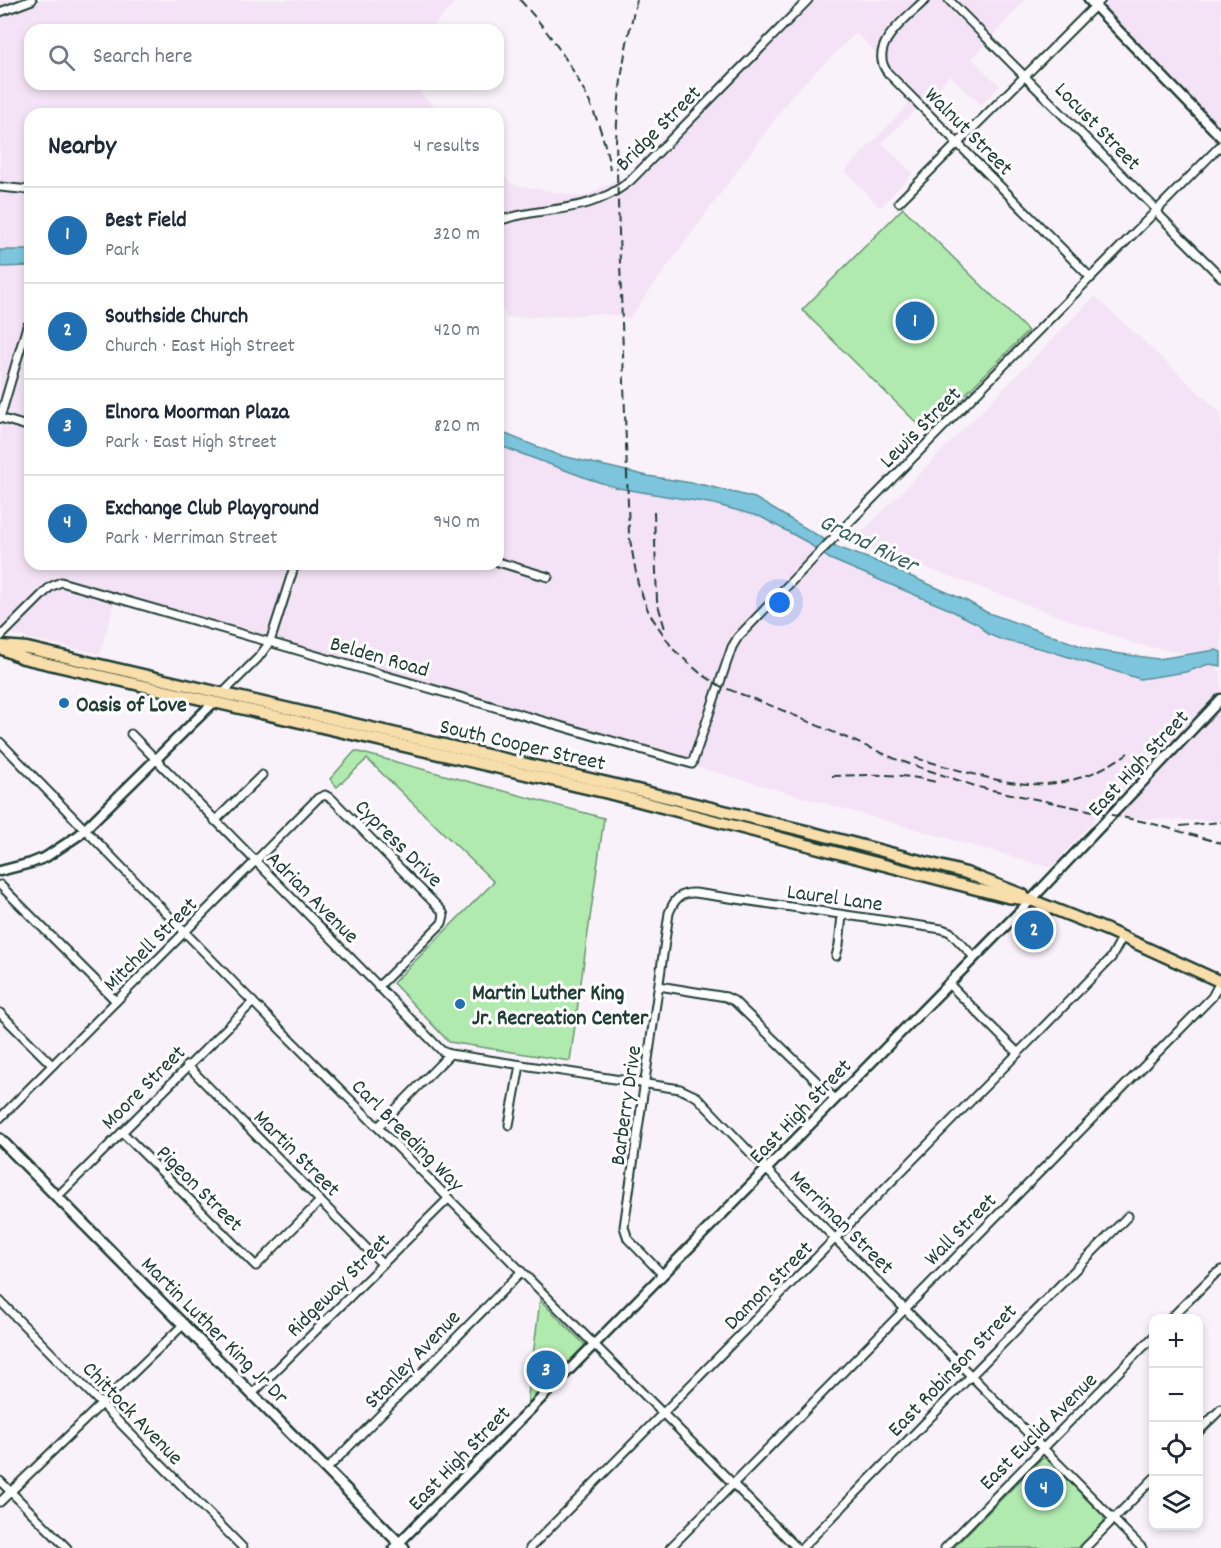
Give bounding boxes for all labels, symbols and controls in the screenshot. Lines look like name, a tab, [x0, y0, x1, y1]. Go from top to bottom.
search box	[24, 24, 504, 90]
icon: search	[45, 41, 78, 74]
text: Search here	[93, 42, 192, 73]
street label: Locust Street	[1046, 76, 1147, 179]
street label: Bridge Street	[609, 79, 710, 180]
street label: Walnut Street	[916, 81, 1019, 184]
text: Nearby	[48, 129, 116, 166]
text: 4 results	[413, 133, 480, 161]
text: Best Field	[105, 206, 187, 237]
text: 1	[65, 221, 70, 249]
text: 320 m	[433, 221, 480, 249]
text: Park	[105, 237, 139, 265]
pin: 1	[896, 298, 934, 344]
text: Southside Church	[105, 302, 248, 333]
text: 2	[63, 317, 72, 345]
text: 420 m	[434, 317, 480, 345]
text: Church · East High Street	[105, 333, 295, 361]
street label: Lewis Street	[874, 381, 969, 476]
text: Elnora Moorman Plaza	[105, 398, 289, 429]
text: 3	[63, 413, 72, 441]
text: 820 m	[434, 413, 480, 441]
text: Park · East High Street	[105, 429, 277, 457]
text: Exchange Club Playground	[105, 494, 319, 525]
water label: Grand River	[813, 506, 925, 584]
text: 4	[63, 509, 72, 537]
text: 940 m	[433, 509, 480, 537]
text: Park · Merriman Street	[105, 525, 277, 553]
your location	[765, 588, 794, 617]
street label: Belden Road	[326, 629, 432, 687]
place label: Oasis of Love	[76, 691, 187, 722]
marker: Oasis of Love	[57, 696, 71, 710]
street label: East High Street	[1082, 704, 1197, 825]
street label: South Cooper Street	[436, 712, 608, 781]
street label: Cypress Drive	[346, 793, 449, 896]
street label: Adrian Avenue	[258, 845, 365, 952]
street label: Laurel Lane	[785, 877, 884, 922]
street label: Mitchell Street	[97, 891, 206, 1000]
pin: 2	[1014, 908, 1054, 952]
place label: Martin Luther King Jr. Recreation Center	[472, 979, 649, 1035]
marker: Martin Luther King Jr. Recreation Center	[453, 997, 467, 1011]
street label: Moore Street	[95, 1039, 194, 1138]
street label: Barberry Drive	[604, 1044, 651, 1167]
street label: East High Street	[743, 1053, 860, 1172]
street label: Carl Breeding Way	[343, 1073, 471, 1201]
street label: Martin Street	[245, 1104, 346, 1205]
street label: Pigeon Street	[148, 1139, 249, 1240]
street label: Merriman Street	[781, 1164, 900, 1283]
street label: Wall Street	[918, 1187, 1005, 1274]
street label: Ridgeway Street	[280, 1227, 399, 1346]
street label: Damon Street	[718, 1235, 821, 1338]
street label: Martin Luther King Jr Dr	[133, 1251, 295, 1413]
street label: East Robinson Street	[882, 1298, 1025, 1445]
street label: Stanley Avenue	[358, 1304, 469, 1417]
map controls	[1149, 1314, 1203, 1530]
button: +	[1149, 1314, 1203, 1368]
pin: 3	[526, 1348, 566, 1392]
street label: Chittock Avenue	[74, 1355, 189, 1473]
street label: East Euclid Avenue	[973, 1366, 1106, 1499]
button: −	[1149, 1368, 1203, 1422]
street label: East High Street	[402, 1400, 519, 1519]
button: locate	[1149, 1422, 1203, 1476]
pin: 4	[1024, 1466, 1064, 1510]
button: layers	[1149, 1476, 1203, 1530]

